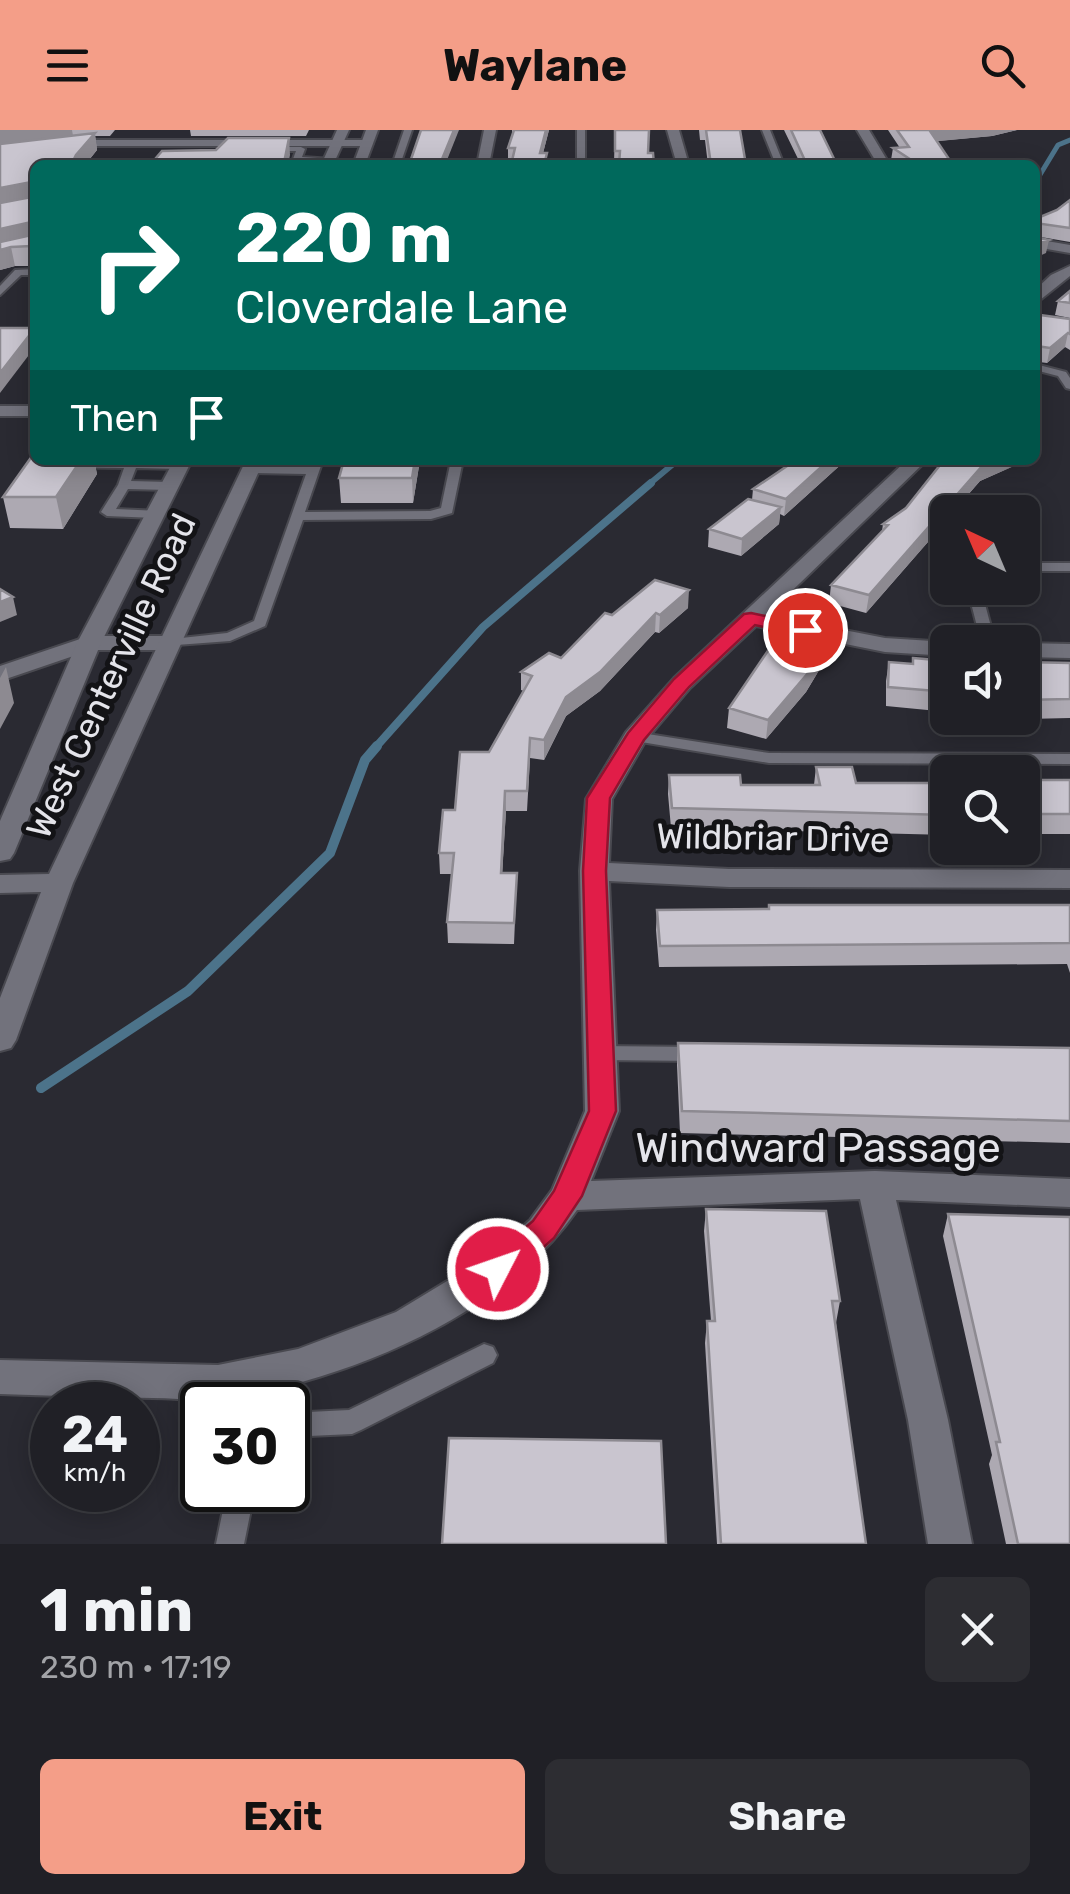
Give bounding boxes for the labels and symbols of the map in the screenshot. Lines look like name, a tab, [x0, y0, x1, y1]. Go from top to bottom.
north arrow	[930, 495, 1040, 605]
street label: West Centerville Road	[17, 507, 205, 845]
pin	[763, 588, 848, 673]
street label: Wildbriar Drive	[656, 815, 890, 861]
street label: Windward Passage	[635, 1123, 1001, 1173]
position arrow	[446, 1217, 550, 1321]
speed limit sign: 30	[180, 1382, 310, 1512]

